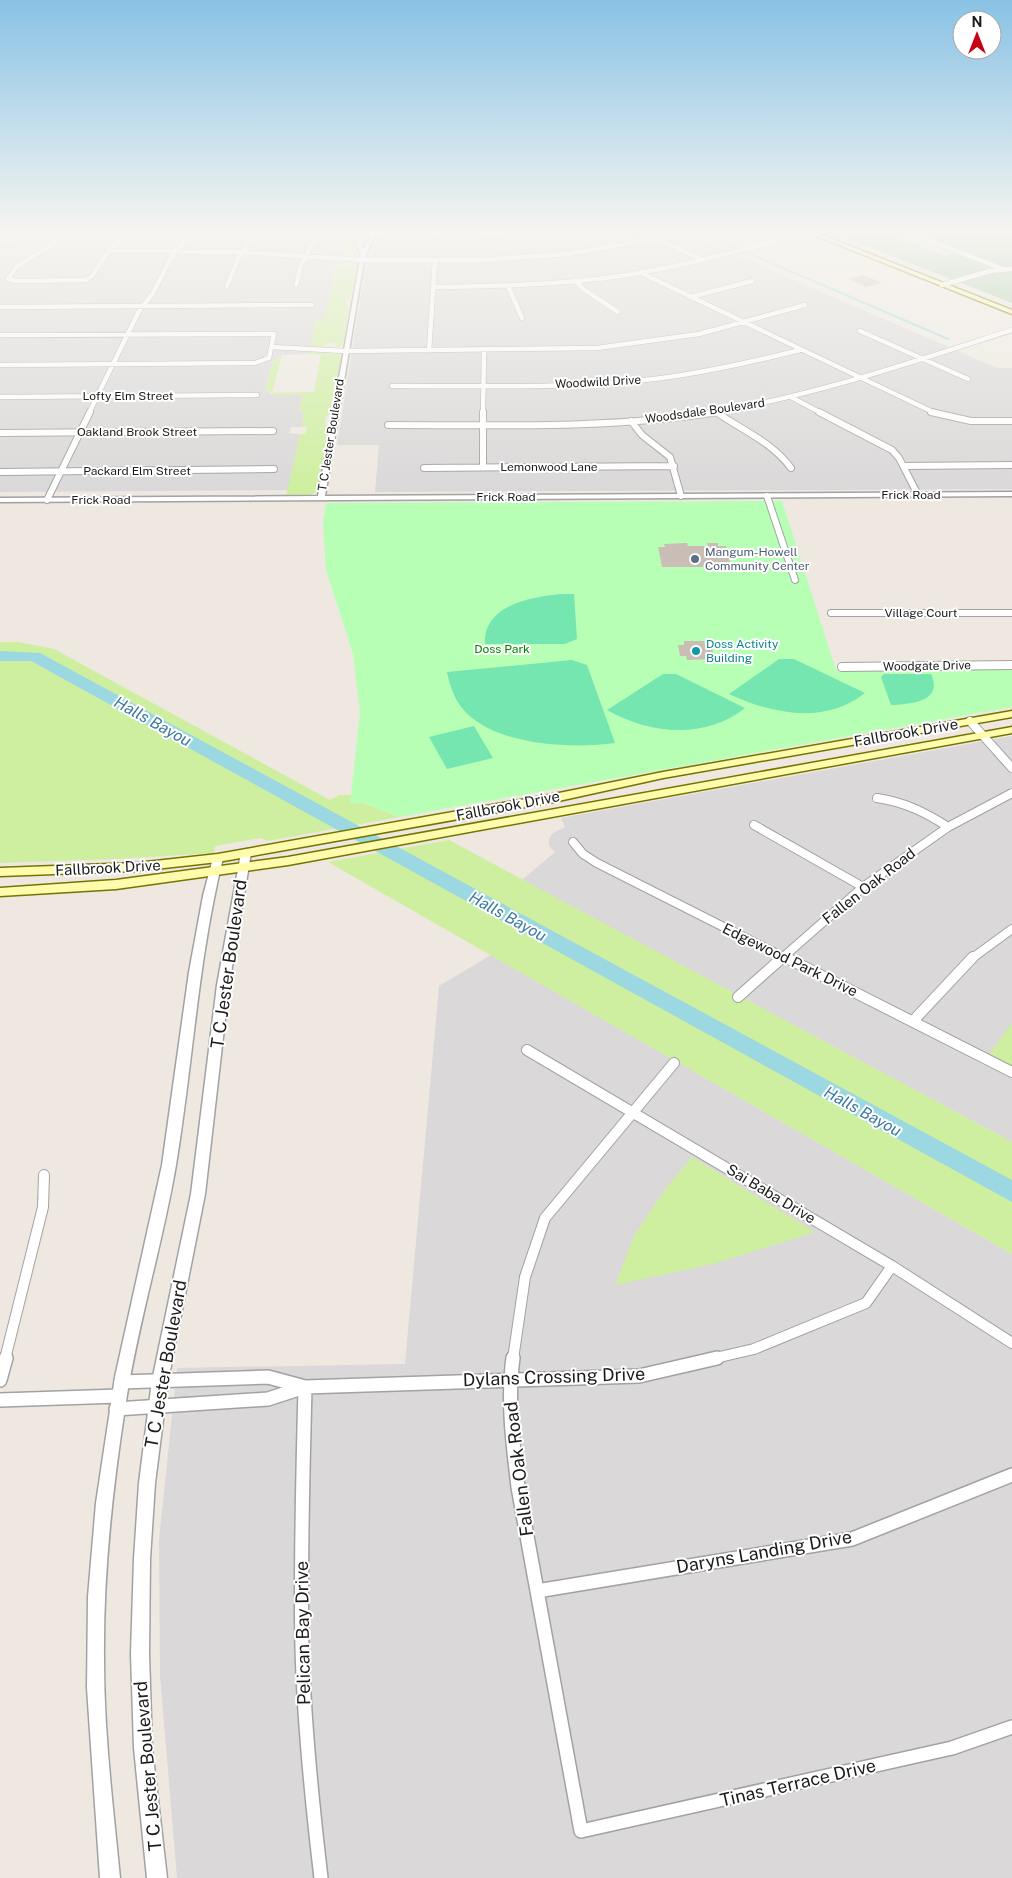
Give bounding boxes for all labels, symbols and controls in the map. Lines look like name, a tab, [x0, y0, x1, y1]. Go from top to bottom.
north arrow	[952, 10, 1002, 60]
text: N	[972, 14, 982, 30]
street label: Woodwild Drive	[555, 373, 642, 391]
street label: T C Jester Boulevard	[315, 378, 347, 492]
street label: Lofty Elm Street	[83, 389, 174, 403]
street label: Woodsdale Boulevard	[644, 396, 766, 426]
street label: Oakland Brook Street	[77, 425, 197, 439]
street label: Lemonwood Lane	[500, 460, 598, 474]
street label: Packard Elm Street	[83, 464, 191, 478]
street label: Frick Road	[881, 488, 941, 502]
street label: Frick Road	[476, 490, 536, 504]
street label: Frick Road	[71, 493, 131, 507]
place label: Mangum-Howell Community Center	[705, 545, 810, 573]
marker: Mangum-Howell Community Center	[689, 553, 701, 565]
street label: Village Court	[885, 606, 958, 620]
place label: Doss Activity Building	[706, 637, 779, 665]
park label: Doss Park	[474, 642, 530, 656]
marker: Doss Activity Building	[690, 645, 702, 657]
street label: Woodgate Drive	[883, 658, 971, 674]
water label: Halls Bayou	[111, 692, 195, 750]
street label: Fallbrook Drive	[853, 715, 959, 750]
street label: Fallbrook Drive	[455, 787, 561, 824]
street label: Fallen Oak Road	[819, 844, 918, 927]
street label: Fallbrook Drive	[55, 856, 161, 879]
street label: T C Jester Boulevard	[206, 878, 251, 1050]
water label: Halls Bayou	[466, 887, 550, 945]
street label: Edgewood Park Drive	[720, 919, 861, 1000]
water label: Halls Bayou	[821, 1082, 905, 1140]
street label: Sai Baba Drive	[724, 1160, 819, 1227]
street label: T C Jester Boulevard	[140, 1278, 191, 1450]
street label: Dylans Crossing Drive	[462, 1363, 645, 1390]
street label: Fallen Oak Road	[500, 1400, 537, 1538]
street label: Daryns Landing Drive	[674, 1526, 853, 1577]
street label: Pelican Bay Drive	[291, 1561, 314, 1705]
street label: T C Jester Boulevard	[130, 1680, 165, 1852]
street label: Tinas Terrace Drive	[718, 1754, 878, 1811]

